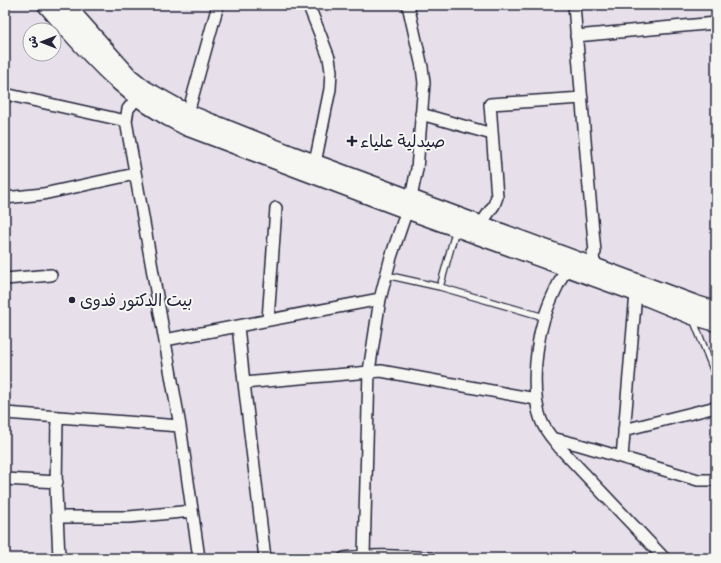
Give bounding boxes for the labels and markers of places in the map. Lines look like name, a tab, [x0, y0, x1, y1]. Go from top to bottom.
place label: صيدلية علياء	[360, 131, 445, 152]
marker: صيدلية علياء	[347, 136, 357, 146]
place label: بيت الدكتور فدوى	[80, 290, 192, 312]
marker: بيت الدكتور فدوى	[67, 295, 77, 305]

